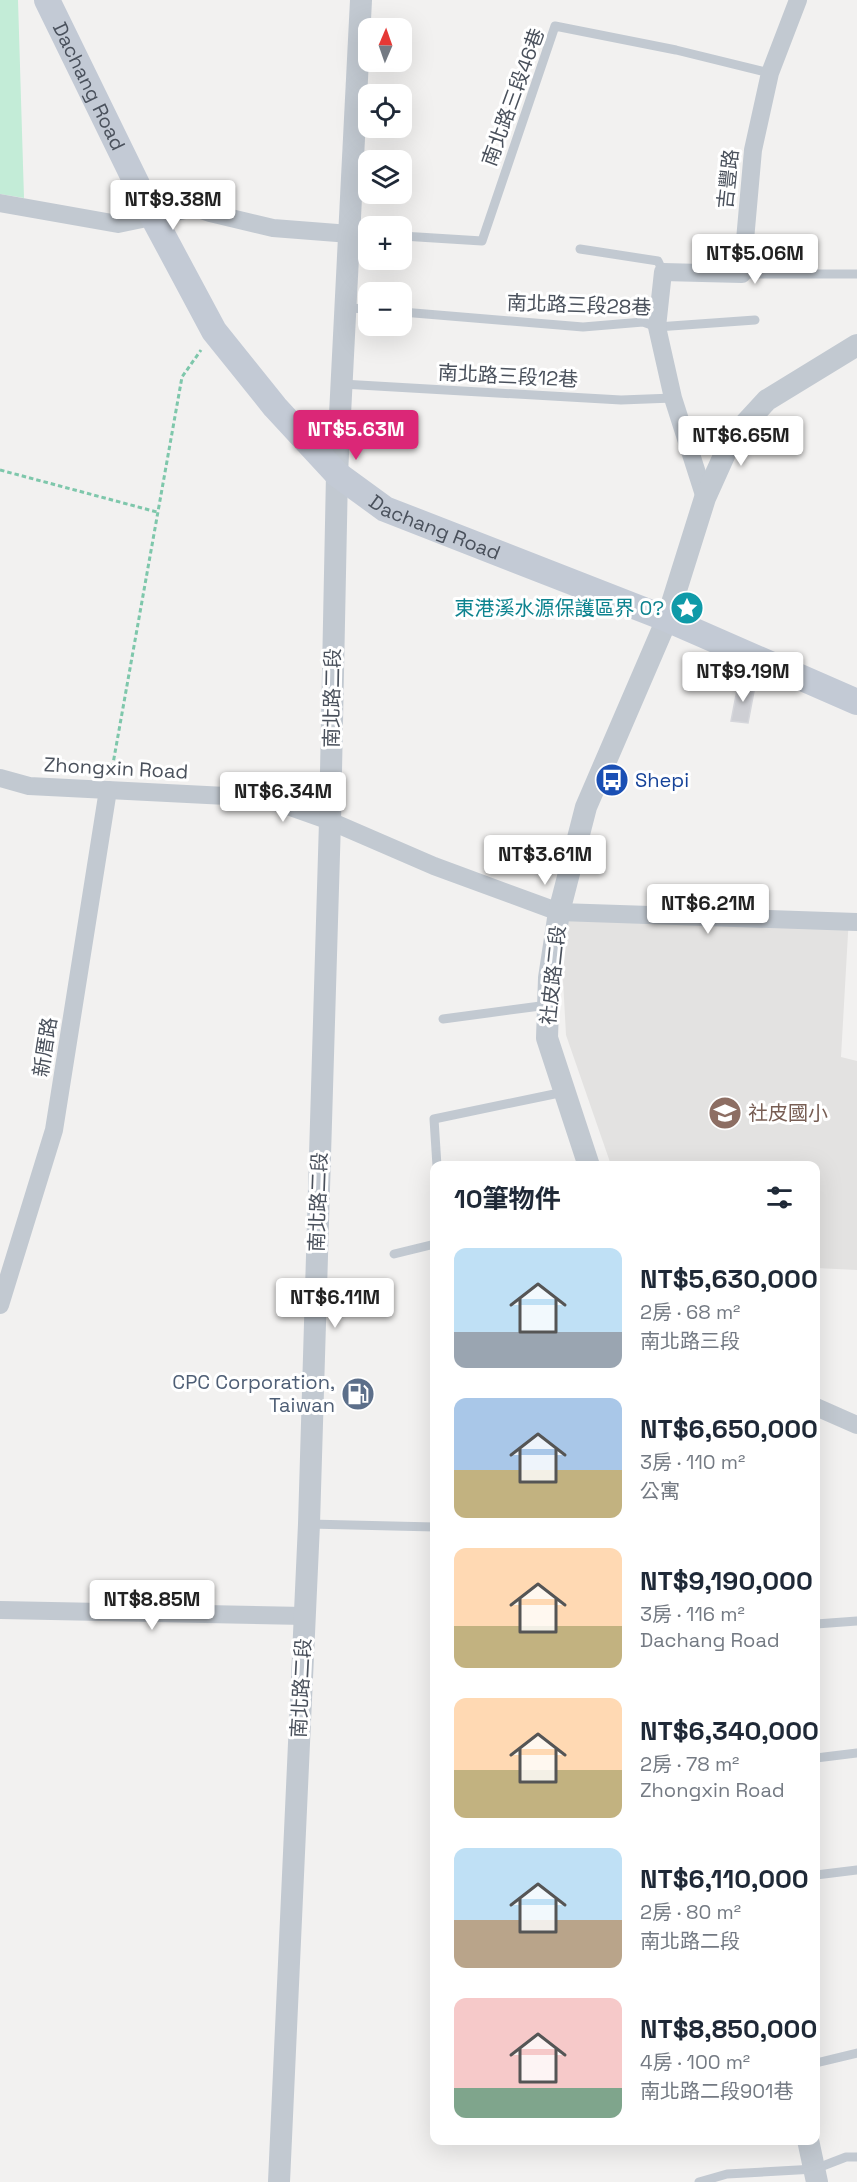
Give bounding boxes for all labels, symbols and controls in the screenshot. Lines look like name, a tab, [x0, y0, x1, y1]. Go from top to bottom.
street label: Dachang Road	[47, 18, 131, 155]
north arrow	[358, 18, 412, 72]
map controls	[358, 18, 412, 336]
street label: 南北路三段46巷	[476, 25, 550, 169]
button: locate	[358, 84, 412, 138]
street label: 吉豐路	[712, 148, 744, 210]
button: layers	[358, 150, 412, 204]
pin: NT$9.38M	[111, 180, 235, 231]
text: NT$9.38M	[124, 186, 222, 212]
button: +	[358, 216, 412, 270]
pin: NT$5.06M	[693, 234, 817, 285]
text: NT$5.06M	[706, 240, 804, 266]
button: −	[358, 282, 412, 336]
street label: 南北路三段28巷	[506, 289, 652, 321]
street label: 南北路三段12巷	[437, 359, 579, 393]
pin: NT$5.63M	[294, 410, 418, 461]
text: NT$5.63M	[307, 416, 405, 442]
pin: NT$6.65M	[679, 416, 803, 467]
text: NT$6.65M	[692, 422, 790, 448]
street label: Dachang Road	[364, 489, 504, 566]
place icon: 東港溪水源保護區界 0?	[669, 590, 705, 626]
place label: 東港溪水源保護區界 0?	[454, 595, 664, 621]
street label: 南北路二段	[318, 648, 346, 748]
pin: NT$9.19M	[681, 652, 805, 703]
text: NT$9.19M	[696, 658, 790, 684]
street label: Zhongxin Road	[43, 751, 189, 785]
bus stop icon: Shepi	[594, 762, 630, 798]
place label: Shepi	[635, 767, 689, 793]
pin: NT$6.34M	[221, 772, 345, 823]
text: NT$6.34M	[234, 778, 332, 804]
pin: NT$3.61M	[483, 835, 607, 886]
text: NT$3.61M	[498, 841, 592, 867]
pin: NT$6.21M	[646, 884, 770, 935]
text: NT$6.21M	[661, 890, 755, 916]
street label: 社皮路二段	[535, 924, 571, 1026]
street label: 新厝路	[27, 1015, 63, 1079]
school or university icon: 社皮國小	[707, 1095, 743, 1131]
place label: 社皮國小	[748, 1100, 828, 1126]
street label: 南北路二段	[303, 1152, 333, 1252]
icon: filters	[763, 1181, 796, 1214]
text: 10筆物件	[454, 1182, 561, 1216]
text: NT$5,630,000	[640, 1262, 818, 1296]
icon: home	[502, 1272, 574, 1344]
pin: NT$6.11M	[273, 1278, 397, 1329]
text: NT$6.11M	[290, 1284, 380, 1310]
text: 2房 · 68 m²	[640, 1299, 740, 1325]
text: 南北路三段	[640, 1328, 740, 1354]
place label: CPC Corporation, Taiwan	[172, 1369, 335, 1418]
fuel station icon: CPC Corporation, Taiwan	[340, 1376, 376, 1412]
text: NT$6,650,000	[640, 1412, 818, 1446]
icon: home	[502, 1422, 574, 1494]
text: 3房 · 110 m²	[640, 1449, 745, 1475]
text: 公寓	[640, 1478, 680, 1504]
text: NT$9,190,000	[640, 1564, 813, 1598]
icon: home	[502, 1572, 574, 1644]
pin: NT$8.85M	[90, 1580, 214, 1631]
text: NT$8.85M	[104, 1586, 200, 1612]
text: 3房 · 116 m²	[640, 1601, 745, 1627]
text: Dachang Road	[640, 1627, 780, 1653]
street label: 南北路二段	[285, 1637, 317, 1739]
text: NT$6,340,000	[640, 1714, 819, 1748]
icon: home	[502, 1722, 574, 1794]
text: 2房 · 78 m²	[640, 1751, 739, 1777]
text: Zhongxin Road	[640, 1777, 785, 1803]
text: NT$6,110,000	[640, 1862, 809, 1896]
icon: home	[502, 1872, 574, 1944]
text: 2房 · 80 m²	[640, 1899, 741, 1925]
text: 南北路二段	[640, 1928, 740, 1954]
text: NT$8,850,000	[640, 2012, 817, 2046]
icon: home	[502, 2022, 574, 2094]
text: 4房 · 100 m²	[640, 2049, 750, 2075]
text: 南北路二段901巷	[640, 2078, 793, 2104]

